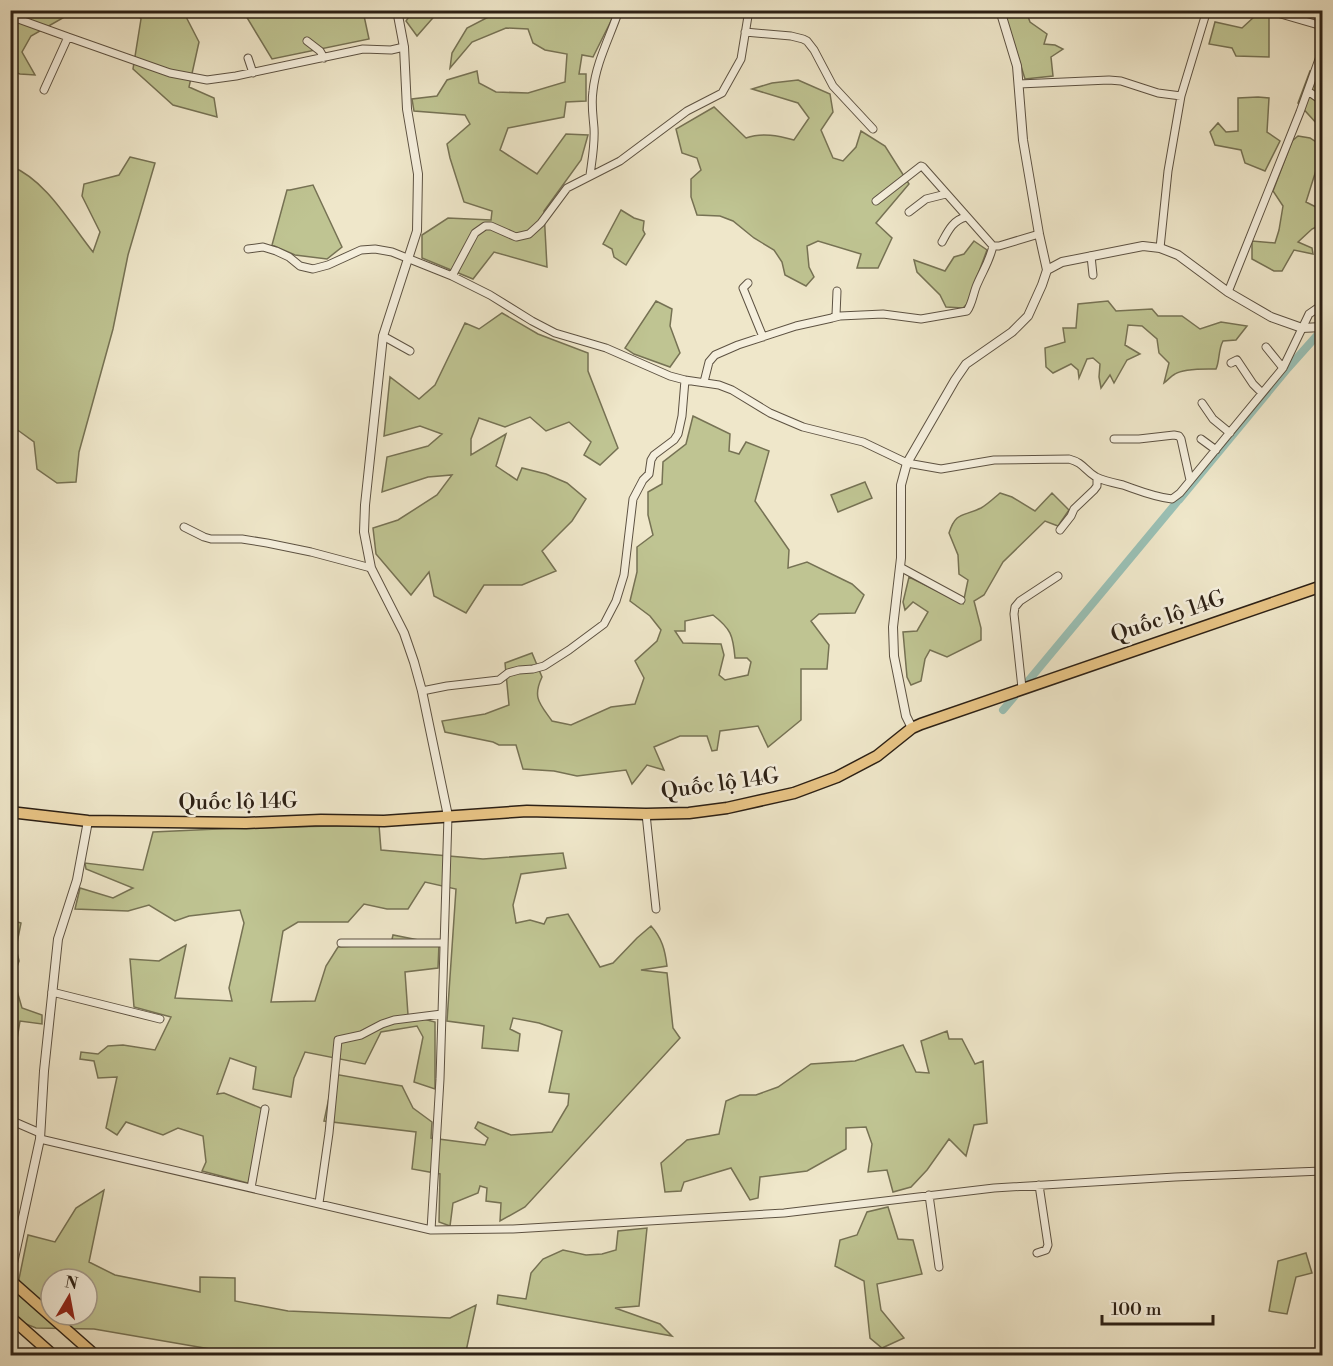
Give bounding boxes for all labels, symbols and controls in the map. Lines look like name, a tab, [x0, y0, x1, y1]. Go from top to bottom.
street label: Quốc lộ 14G	[1107, 585, 1229, 649]
street label: Quốc lộ 14G	[659, 762, 781, 806]
street label: Quốc lộ 14G	[178, 787, 298, 817]
north arrow	[39, 1267, 99, 1327]
text: N	[63, 1272, 80, 1294]
scale bar	[1102, 1288, 1213, 1326]
text: 100 m	[1111, 1298, 1162, 1321]

